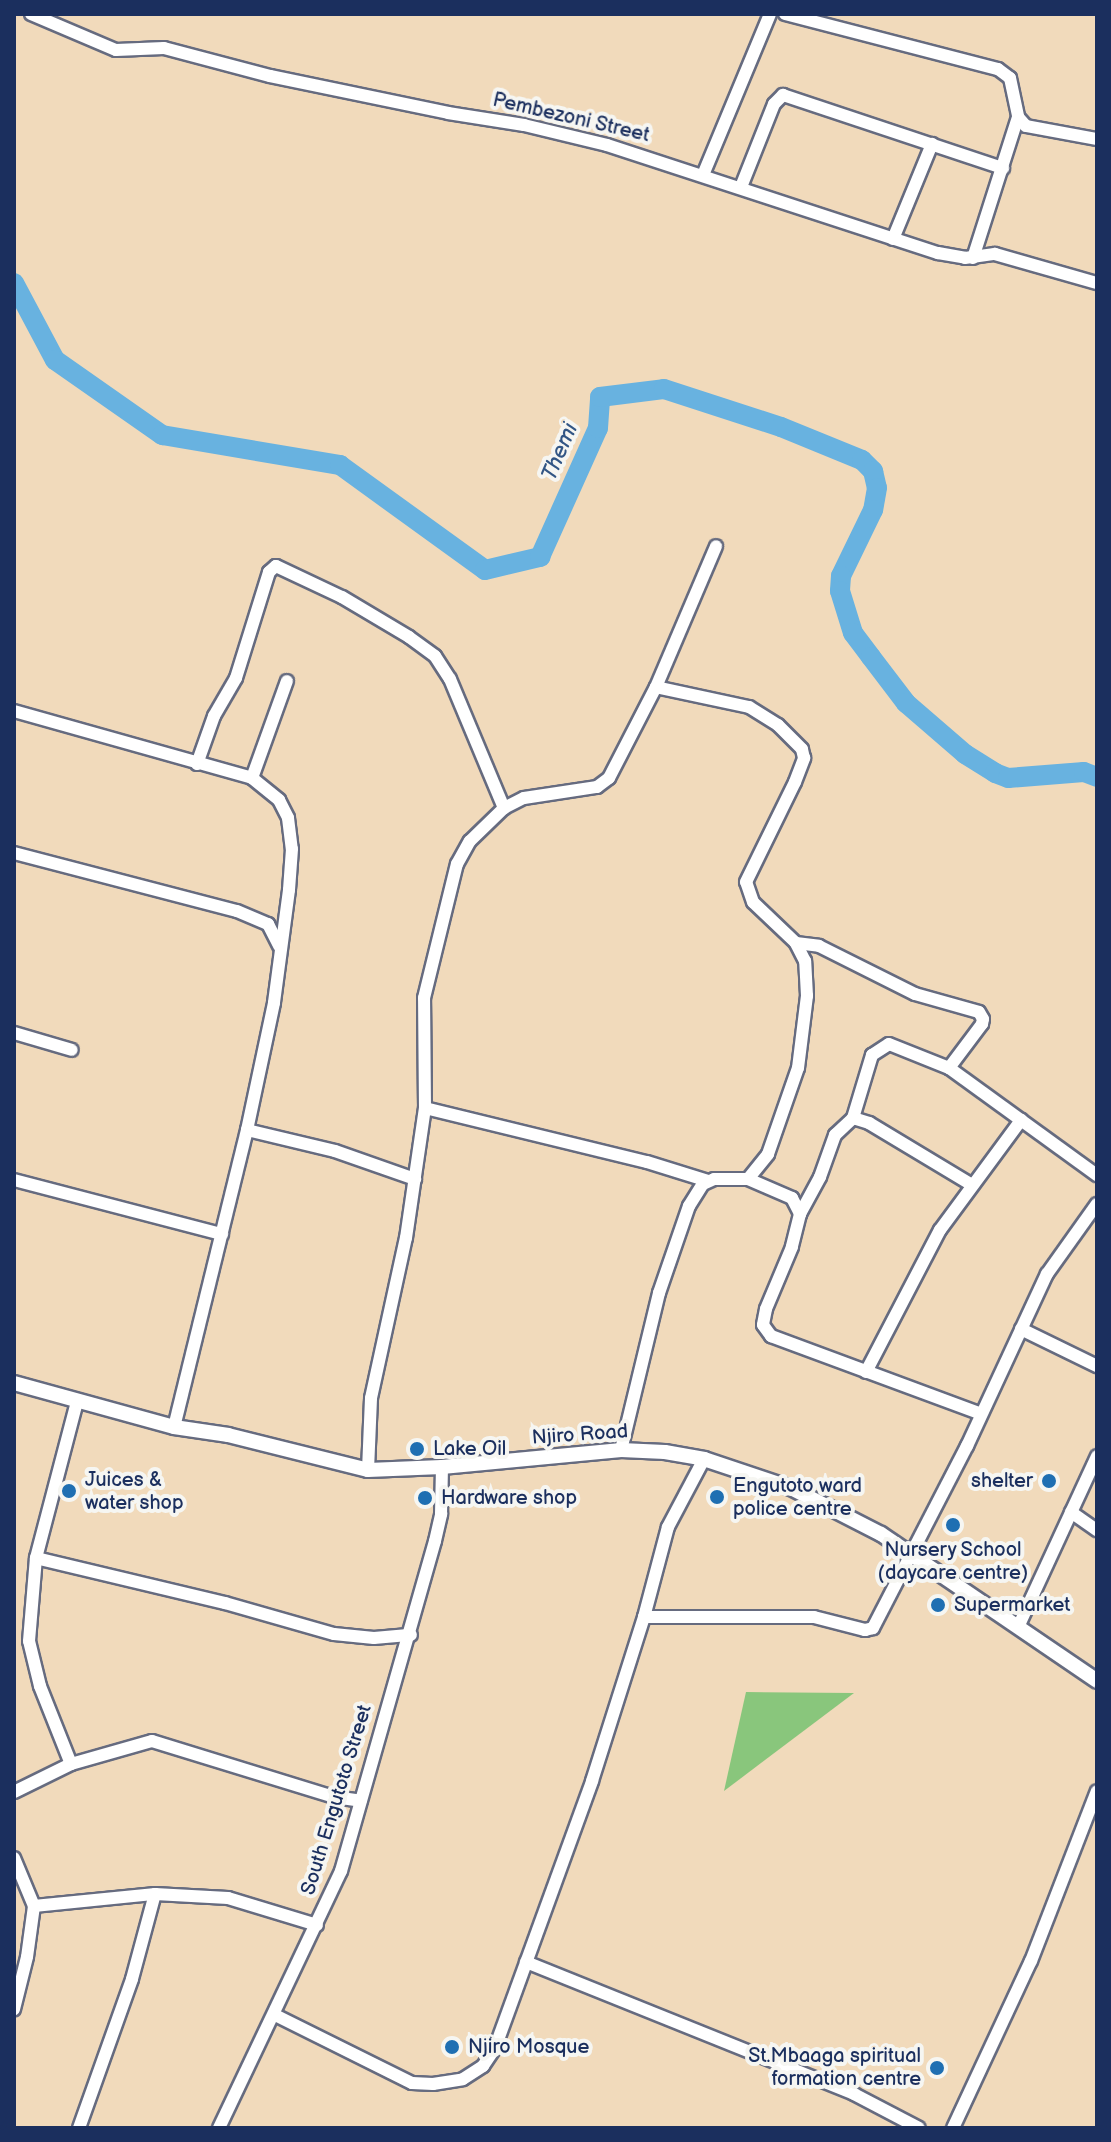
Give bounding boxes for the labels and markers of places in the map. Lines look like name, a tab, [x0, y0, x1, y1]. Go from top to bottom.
place label: Lake Oil	[433, 1437, 506, 1461]
marker: Lake Oil	[408, 1440, 426, 1458]
place label: Juices & water shop	[85, 1468, 184, 1515]
place label: shelter	[971, 1469, 1033, 1493]
marker: shelter	[1040, 1472, 1058, 1490]
place label: Engutoto ward police centre	[733, 1474, 862, 1521]
marker: Juices & water shop	[60, 1482, 78, 1500]
place label: Hardware shop	[441, 1486, 577, 1510]
marker: Engutoto ward police centre	[708, 1488, 726, 1506]
marker: Hardware shop	[416, 1489, 434, 1507]
marker: Nursery School (daycare centre)	[944, 1516, 962, 1534]
place label: Nursery School (daycare centre)	[878, 1538, 1028, 1585]
place label: Supermarket	[954, 1593, 1070, 1617]
marker: Supermarket	[929, 1596, 947, 1614]
place label: Njiro Mosque	[468, 2035, 589, 2059]
marker: Njiro Mosque	[443, 2038, 461, 2056]
place label: St.Mbaaga spiritual formation centre	[748, 2044, 921, 2091]
marker: St.Mbaaga spiritual formation centre	[928, 2059, 946, 2077]

